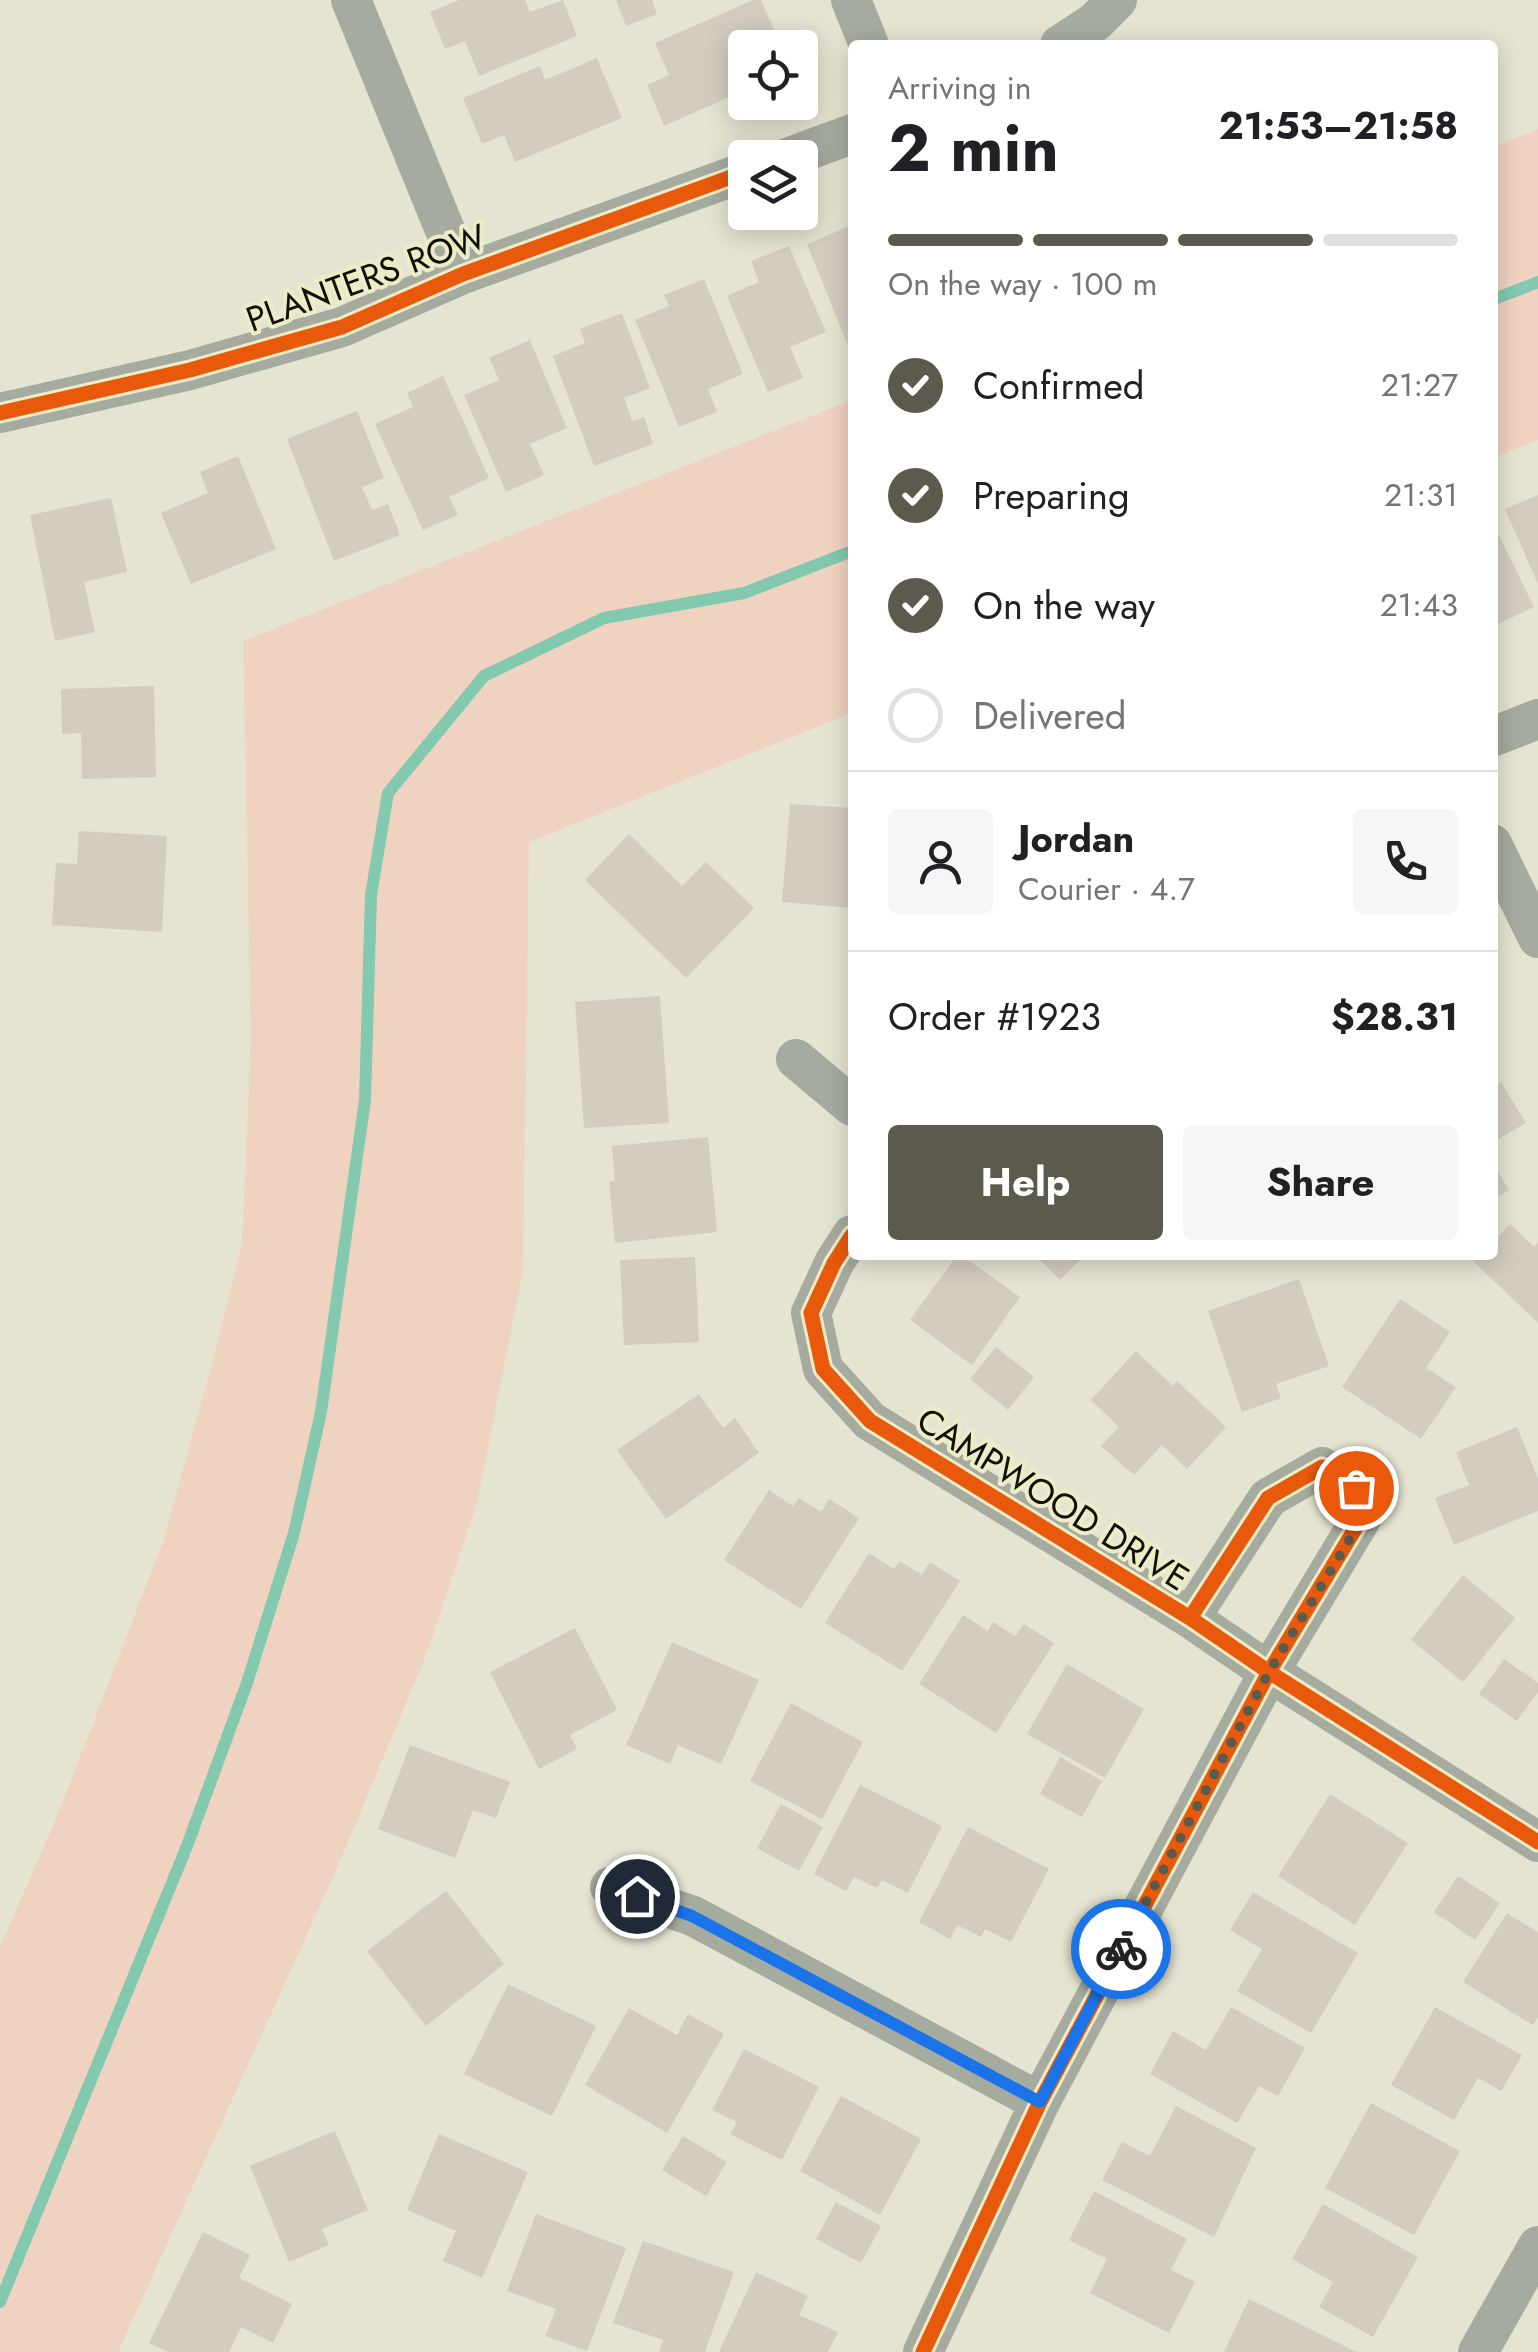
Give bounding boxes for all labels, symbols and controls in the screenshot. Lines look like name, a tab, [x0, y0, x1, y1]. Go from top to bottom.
map controls	[728, 30, 818, 230]
button: locate	[728, 30, 818, 120]
text: Arriving in	[888, 65, 1032, 111]
text: 21:53–21:58	[1219, 98, 1458, 153]
text: 2 min	[888, 101, 1059, 195]
button: layers	[728, 140, 818, 230]
street label: PLANTERS ROW	[239, 211, 493, 345]
text: On the way · 100 m	[888, 261, 1157, 307]
icon: check	[888, 358, 943, 413]
text: Confirmed	[973, 358, 1144, 413]
text: 21:27	[1381, 362, 1458, 408]
icon: check	[888, 468, 943, 523]
text: Preparing	[973, 468, 1130, 523]
text: 21:31	[1384, 472, 1458, 518]
icon: check	[888, 578, 943, 633]
text: On the way	[973, 578, 1155, 633]
text: 21:43	[1380, 582, 1458, 628]
text: Delivered	[973, 688, 1126, 743]
button: person	[888, 809, 993, 914]
button: phone	[1353, 809, 1458, 914]
text: Jordan	[1018, 811, 1134, 866]
text: Courier · 4.7	[1018, 866, 1195, 912]
text: Order #1923	[888, 989, 1101, 1044]
text: $28.31	[1331, 989, 1458, 1044]
button: Help	[888, 1125, 1163, 1240]
button: Share	[1183, 1125, 1458, 1240]
street label: CAMPWOOD DRIVE	[907, 1395, 1199, 1603]
pin	[1314, 1446, 1399, 1531]
icon: bag	[1329, 1461, 1384, 1516]
pin	[595, 1854, 680, 1939]
icon: home	[610, 1869, 665, 1924]
courier	[1071, 1899, 1171, 1999]
icon: bike	[1094, 1922, 1149, 1977]

